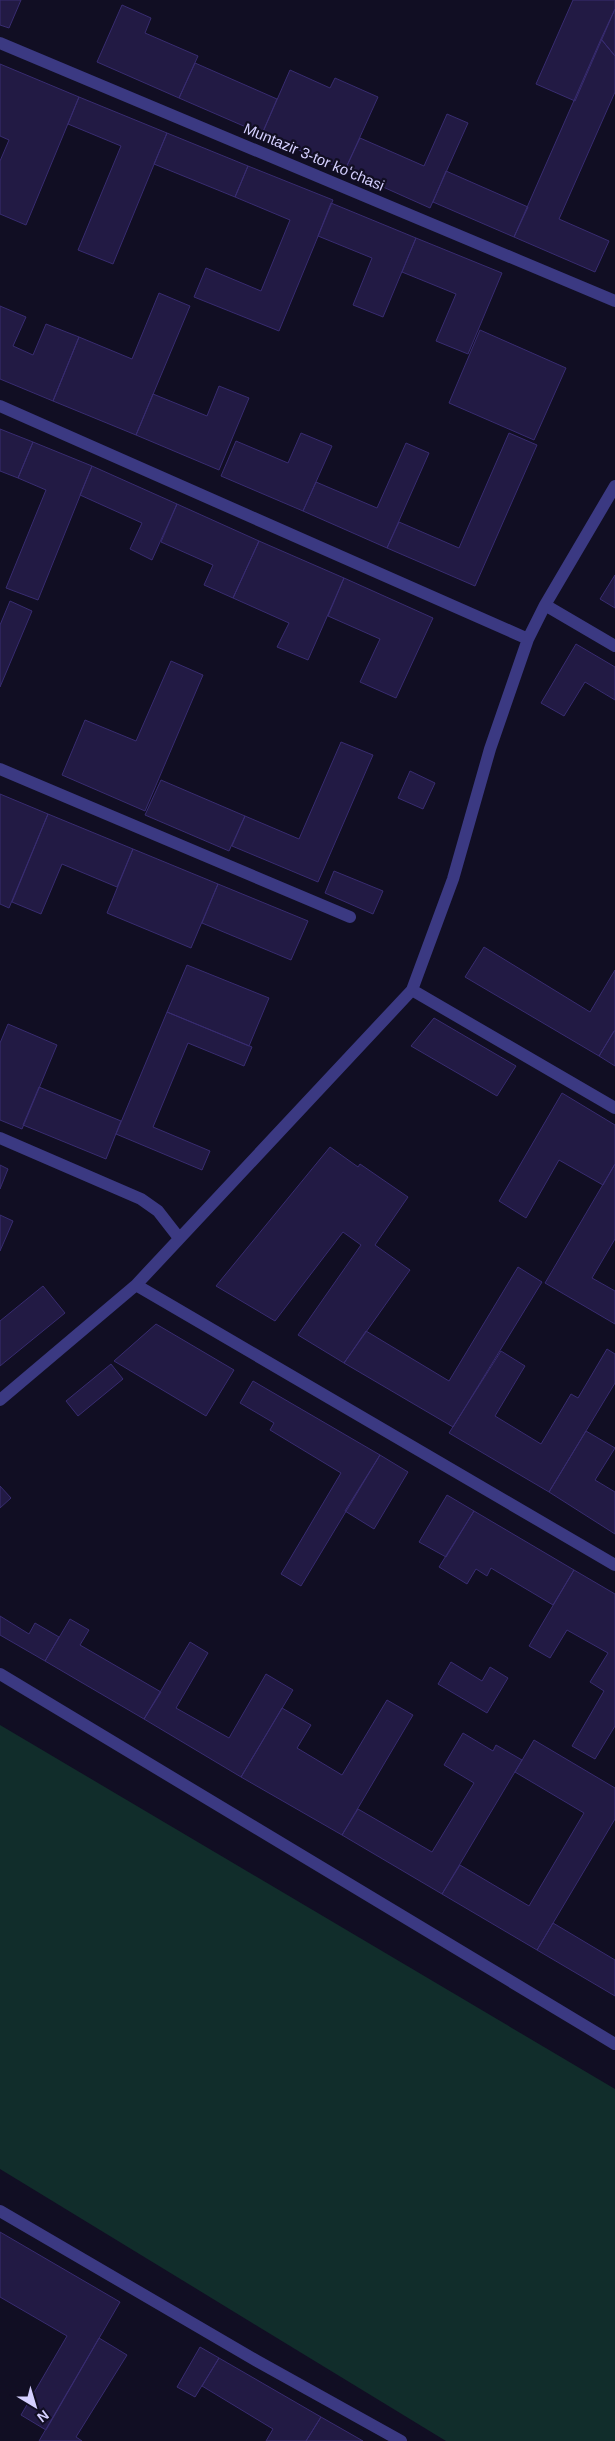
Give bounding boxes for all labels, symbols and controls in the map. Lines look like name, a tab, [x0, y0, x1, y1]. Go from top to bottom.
street label: Muntazir 3-tor koʻchasi	[241, 119, 387, 194]
north arrow	[10, 2381, 60, 2431]
text: N	[34, 2407, 52, 2426]

